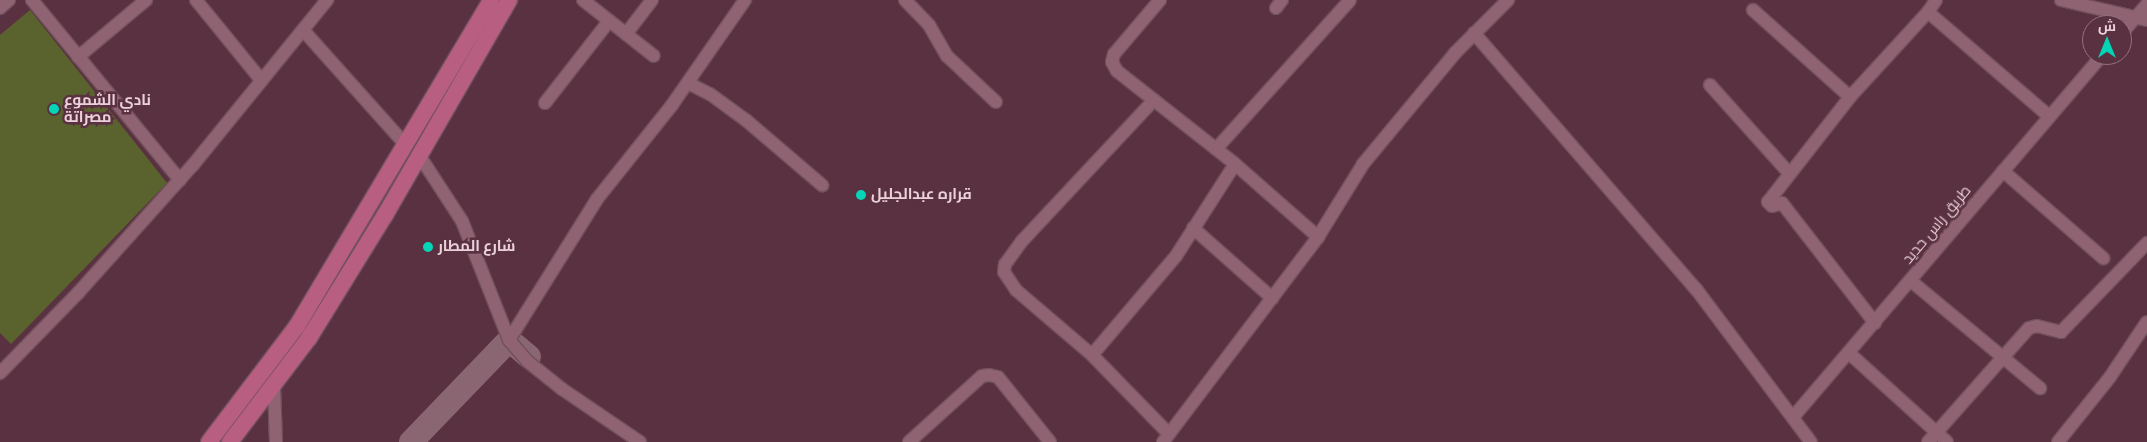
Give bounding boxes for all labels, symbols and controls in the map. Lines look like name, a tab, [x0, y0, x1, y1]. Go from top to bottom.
north arrow	[2082, 15, 2132, 65]
text: ش	[2098, 17, 2116, 35]
place label: نادي الشموع مصراتة	[64, 91, 151, 126]
marker: نادي الشموع مصراتة	[48, 103, 60, 115]
street label: طريق راس حديد	[1899, 182, 1975, 268]
place label: قراره عبدالجليل	[871, 186, 972, 204]
marker: قراره عبدالجليل	[855, 189, 867, 201]
place label: شارع المطار	[438, 238, 515, 256]
marker: شارع المطار	[422, 241, 434, 253]

